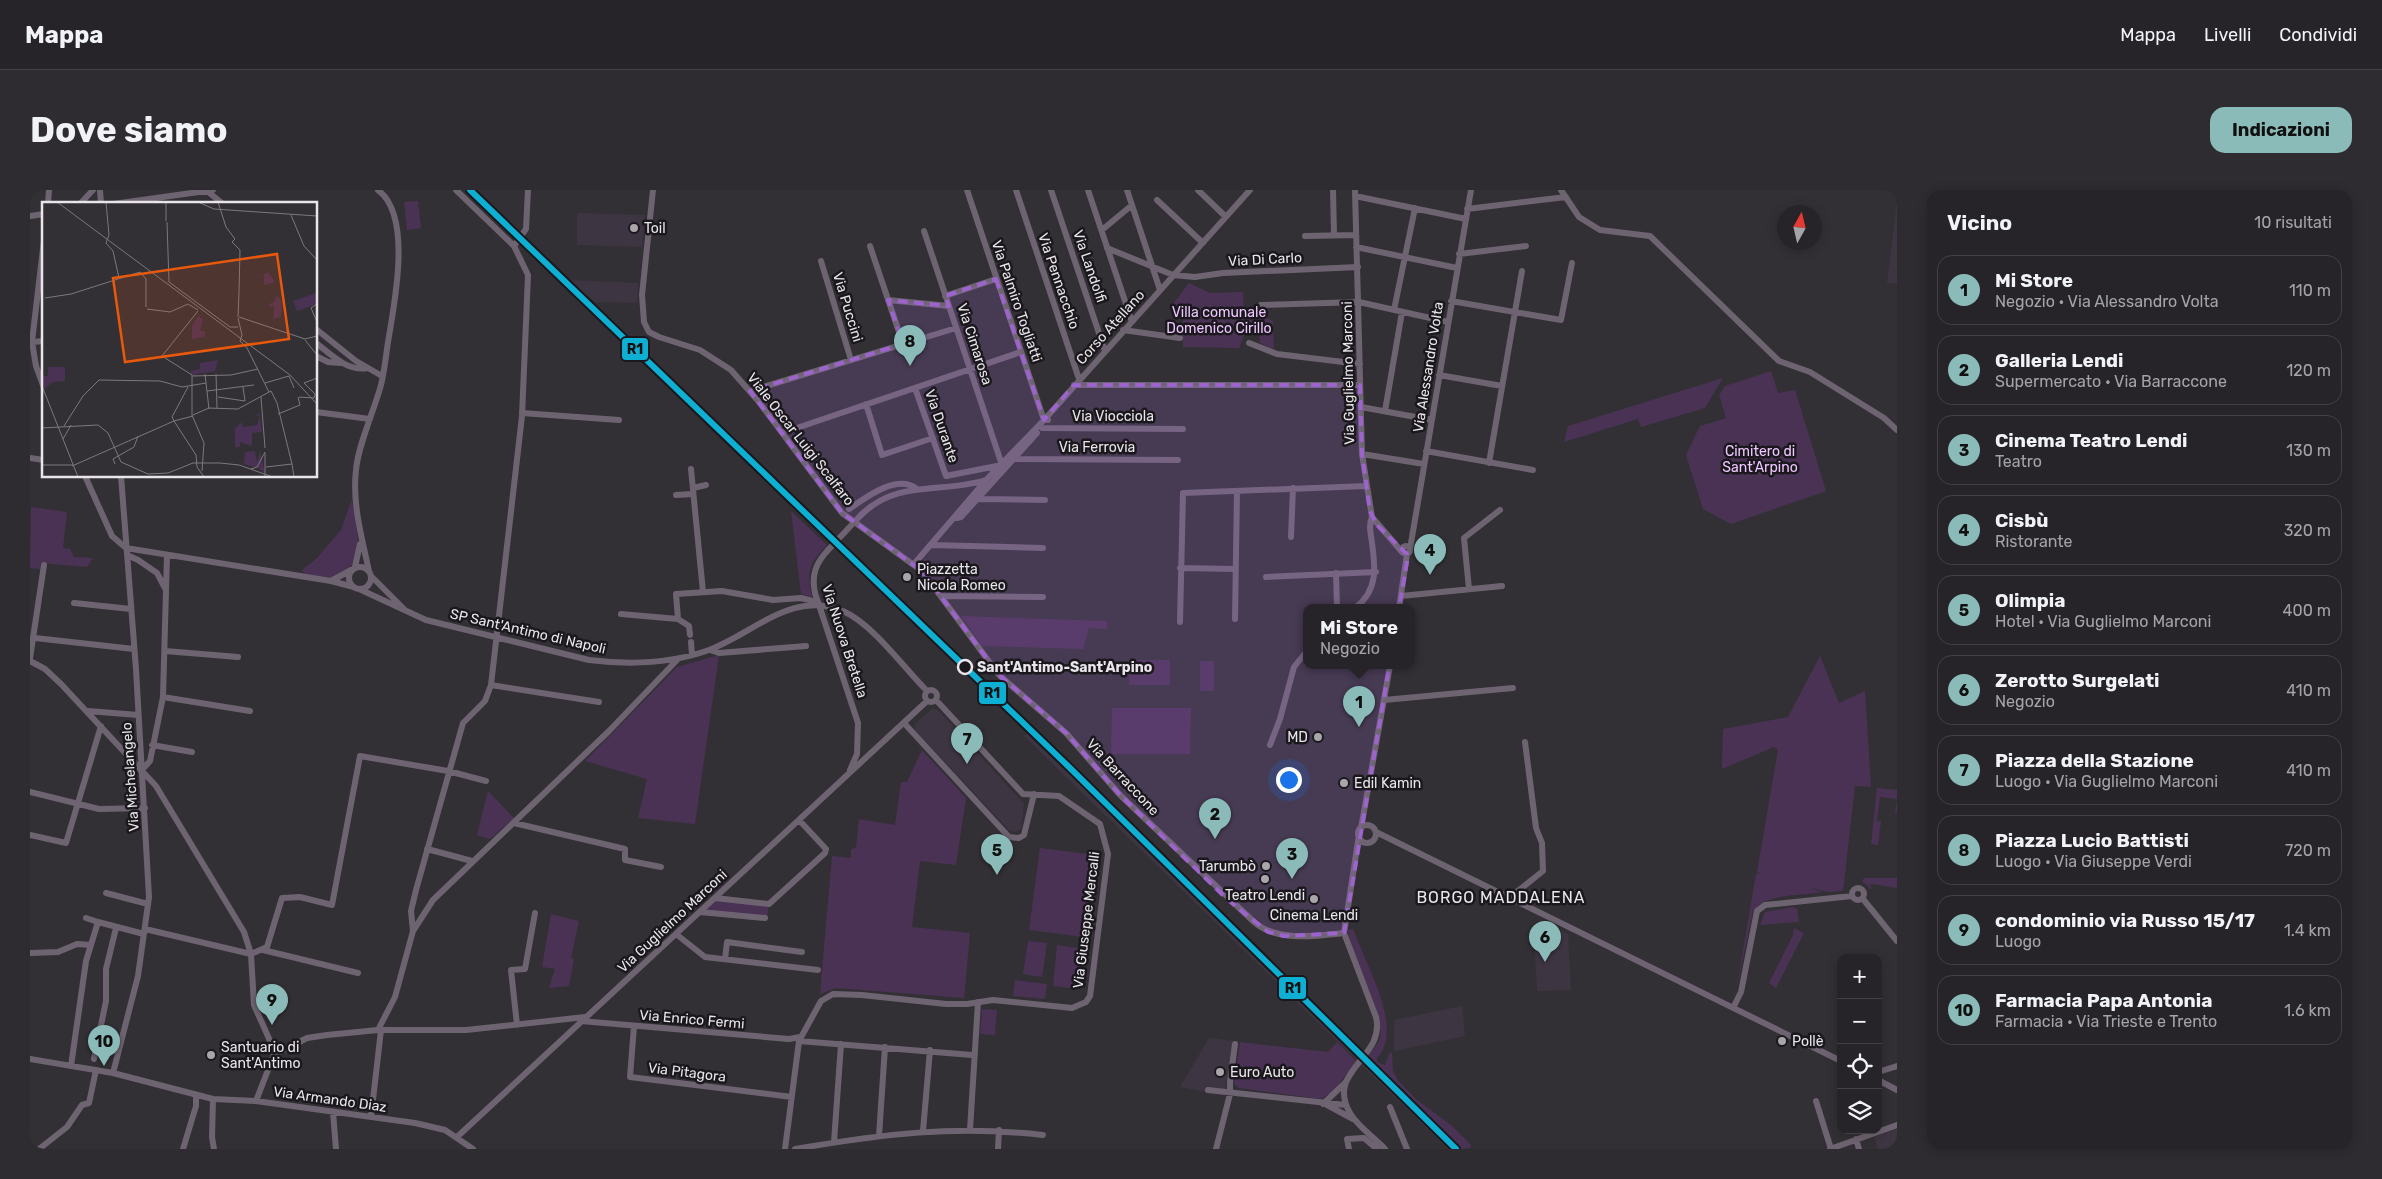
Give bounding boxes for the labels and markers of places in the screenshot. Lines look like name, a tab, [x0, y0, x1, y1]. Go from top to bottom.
place label: Toil	[644, 220, 666, 237]
marker: Toil	[628, 222, 640, 234]
pin: 8	[894, 325, 926, 366]
pin: 4	[1414, 534, 1446, 575]
place label: Piazzetta Nicola Romeo	[917, 561, 1006, 594]
marker: Piazzetta Nicola Romeo	[901, 571, 913, 583]
marker: Sant'Antimo-Sant'Arpino	[957, 659, 973, 675]
place label: Sant'Antimo-Sant'Arpino	[977, 659, 1152, 676]
pin: 1	[1343, 686, 1375, 727]
pin: 7	[951, 723, 983, 764]
place label: MD	[1287, 729, 1308, 746]
marker: MD	[1312, 731, 1324, 743]
place label: Edil Kamin	[1354, 775, 1421, 792]
marker: Edil Kamin	[1338, 777, 1350, 789]
pin: 2	[1199, 798, 1231, 839]
pin: 5	[981, 834, 1013, 875]
pin: 3	[1276, 838, 1308, 879]
place label: Tarumbò	[1199, 858, 1256, 875]
marker: Tarumbò	[1260, 860, 1272, 872]
marker: Teatro Lendi	[1259, 873, 1271, 885]
place label: Teatro Lendi	[1225, 887, 1305, 904]
marker: Cinema Lendi	[1308, 893, 1320, 905]
place label: Cinema Lendi	[1270, 907, 1358, 924]
pin: 6	[1529, 921, 1561, 962]
pin: 9	[256, 984, 288, 1025]
pin: 10	[88, 1025, 120, 1066]
place label: Pollè	[1792, 1033, 1824, 1050]
marker: Pollè	[1776, 1035, 1788, 1047]
place label: Santuario di Sant'Antimo	[221, 1039, 301, 1072]
marker: Santuario di Sant'Antimo	[205, 1049, 217, 1061]
place label: Euro Auto	[1230, 1064, 1294, 1081]
marker: Euro Auto	[1214, 1066, 1226, 1078]

